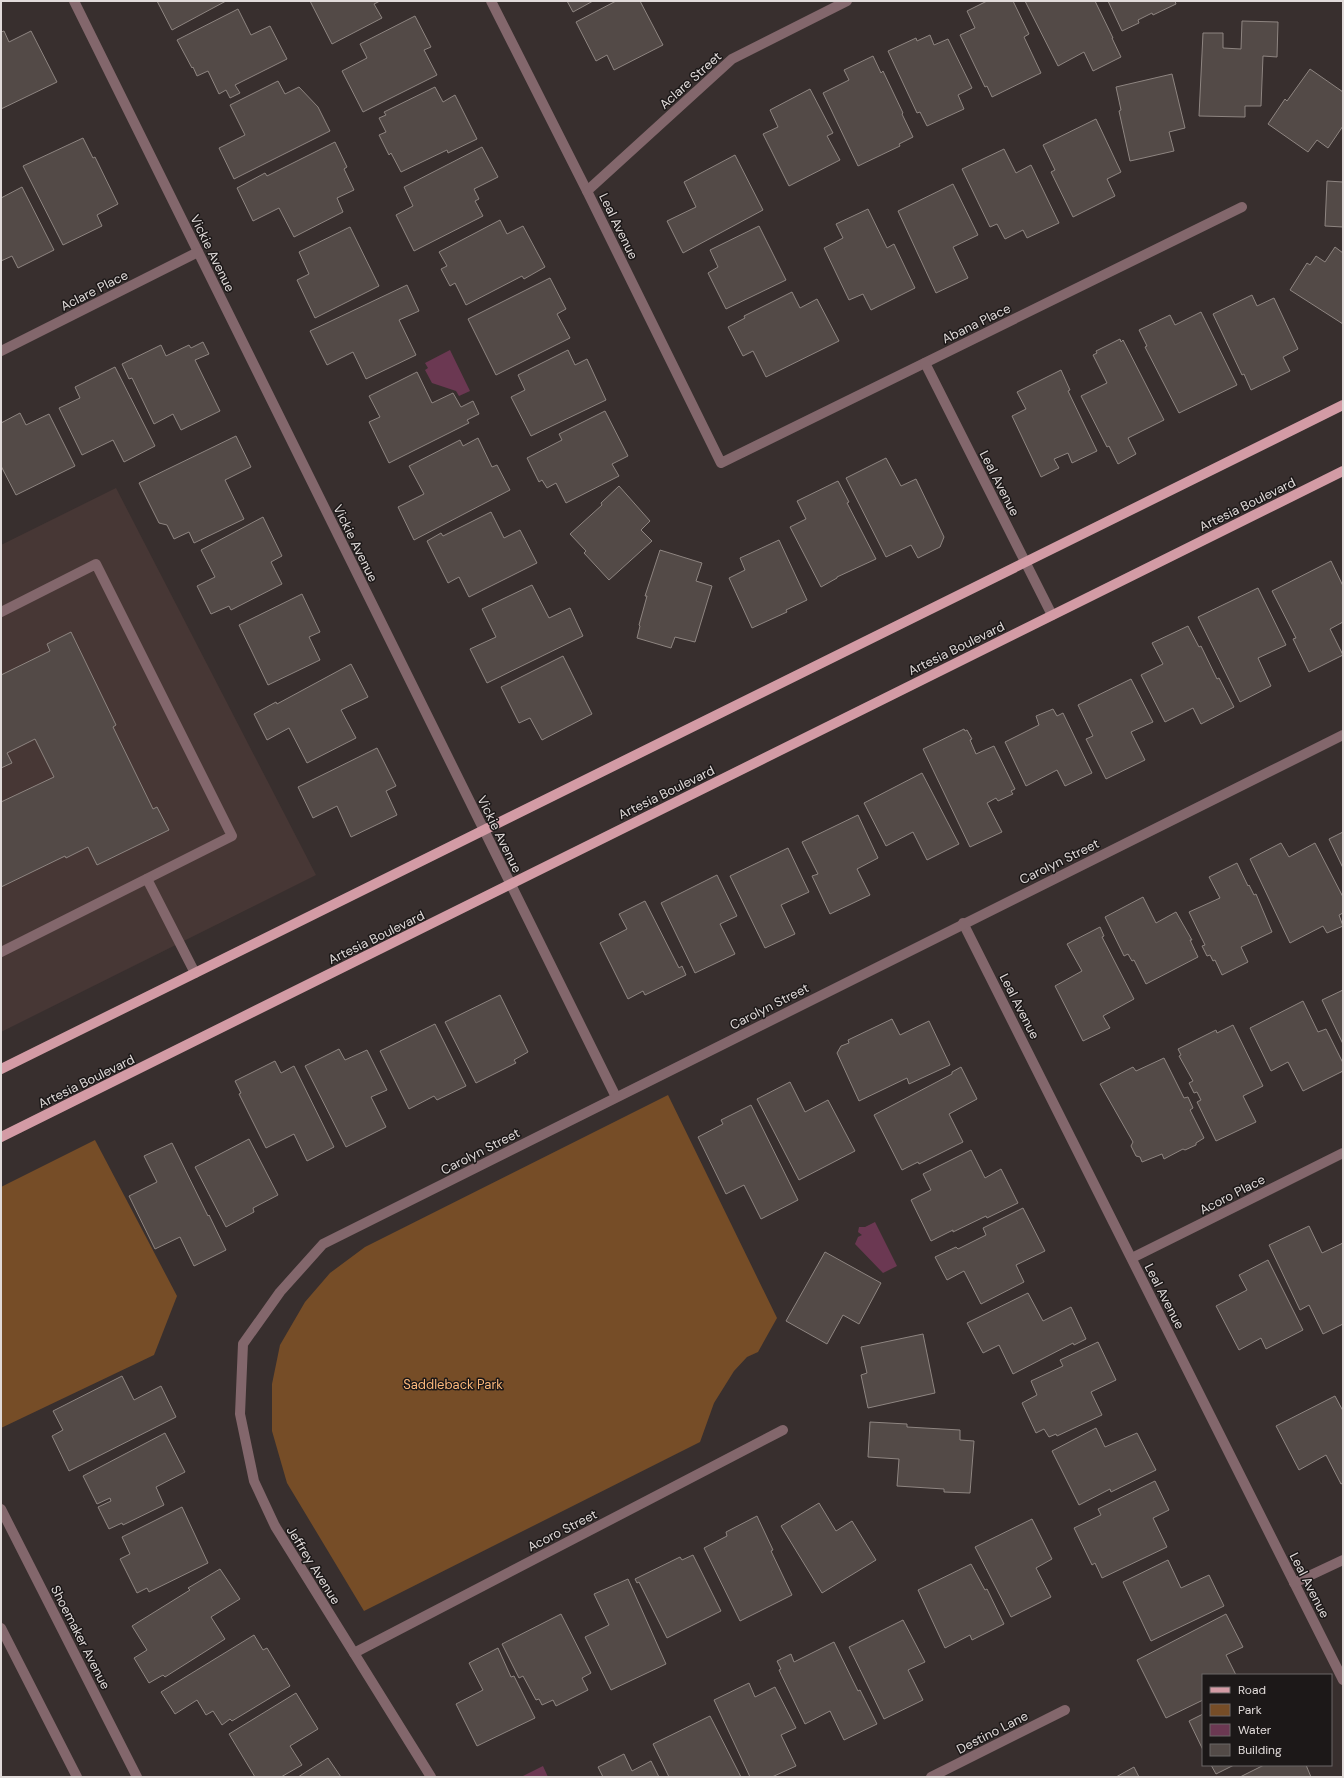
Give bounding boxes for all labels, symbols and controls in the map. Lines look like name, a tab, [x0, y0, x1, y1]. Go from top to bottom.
street label: Aclare Street	[656, 48, 725, 113]
street label: Leal Avenue	[595, 190, 642, 262]
street label: Vickie Avenue	[187, 212, 239, 295]
street label: Aclare Place	[58, 266, 131, 315]
street label: Abana Place	[939, 300, 1013, 347]
street label: Leal Avenue	[976, 447, 1023, 519]
street label: Artesia Boulevard	[1196, 474, 1298, 535]
street label: Vickie Avenue	[330, 502, 382, 585]
street label: Artesia Boulevard	[905, 618, 1007, 679]
street label: Artesia Boulevard	[615, 762, 717, 823]
street label: Vickie Avenue	[474, 793, 526, 876]
street label: Carolyn Street	[1017, 835, 1102, 888]
street label: Artesia Boulevard	[325, 907, 427, 968]
street label: Leal Avenue	[996, 970, 1043, 1042]
street label: Carolyn Street	[727, 979, 812, 1034]
street label: Artesia Boulevard	[35, 1051, 137, 1112]
street label: Carolyn Street	[438, 1124, 523, 1179]
street label: Acoro Place	[1197, 1171, 1268, 1218]
street label: Leal Avenue	[1141, 1260, 1188, 1332]
park label: Saddleback Park	[403, 1376, 503, 1393]
street label: Acoro Street	[525, 1506, 600, 1555]
street label: Jeffrey Avenue	[283, 1523, 344, 1608]
street label: Leal Avenue	[1286, 1549, 1333, 1621]
street label: Shoemaker Avenue	[47, 1582, 114, 1692]
legend	[1202, 1674, 1332, 1766]
text: Road	[1238, 1682, 1266, 1698]
text: Park	[1238, 1702, 1262, 1718]
street label: Destino Lane	[954, 1707, 1031, 1758]
text: Water	[1238, 1722, 1272, 1738]
text: Building	[1238, 1742, 1282, 1758]

